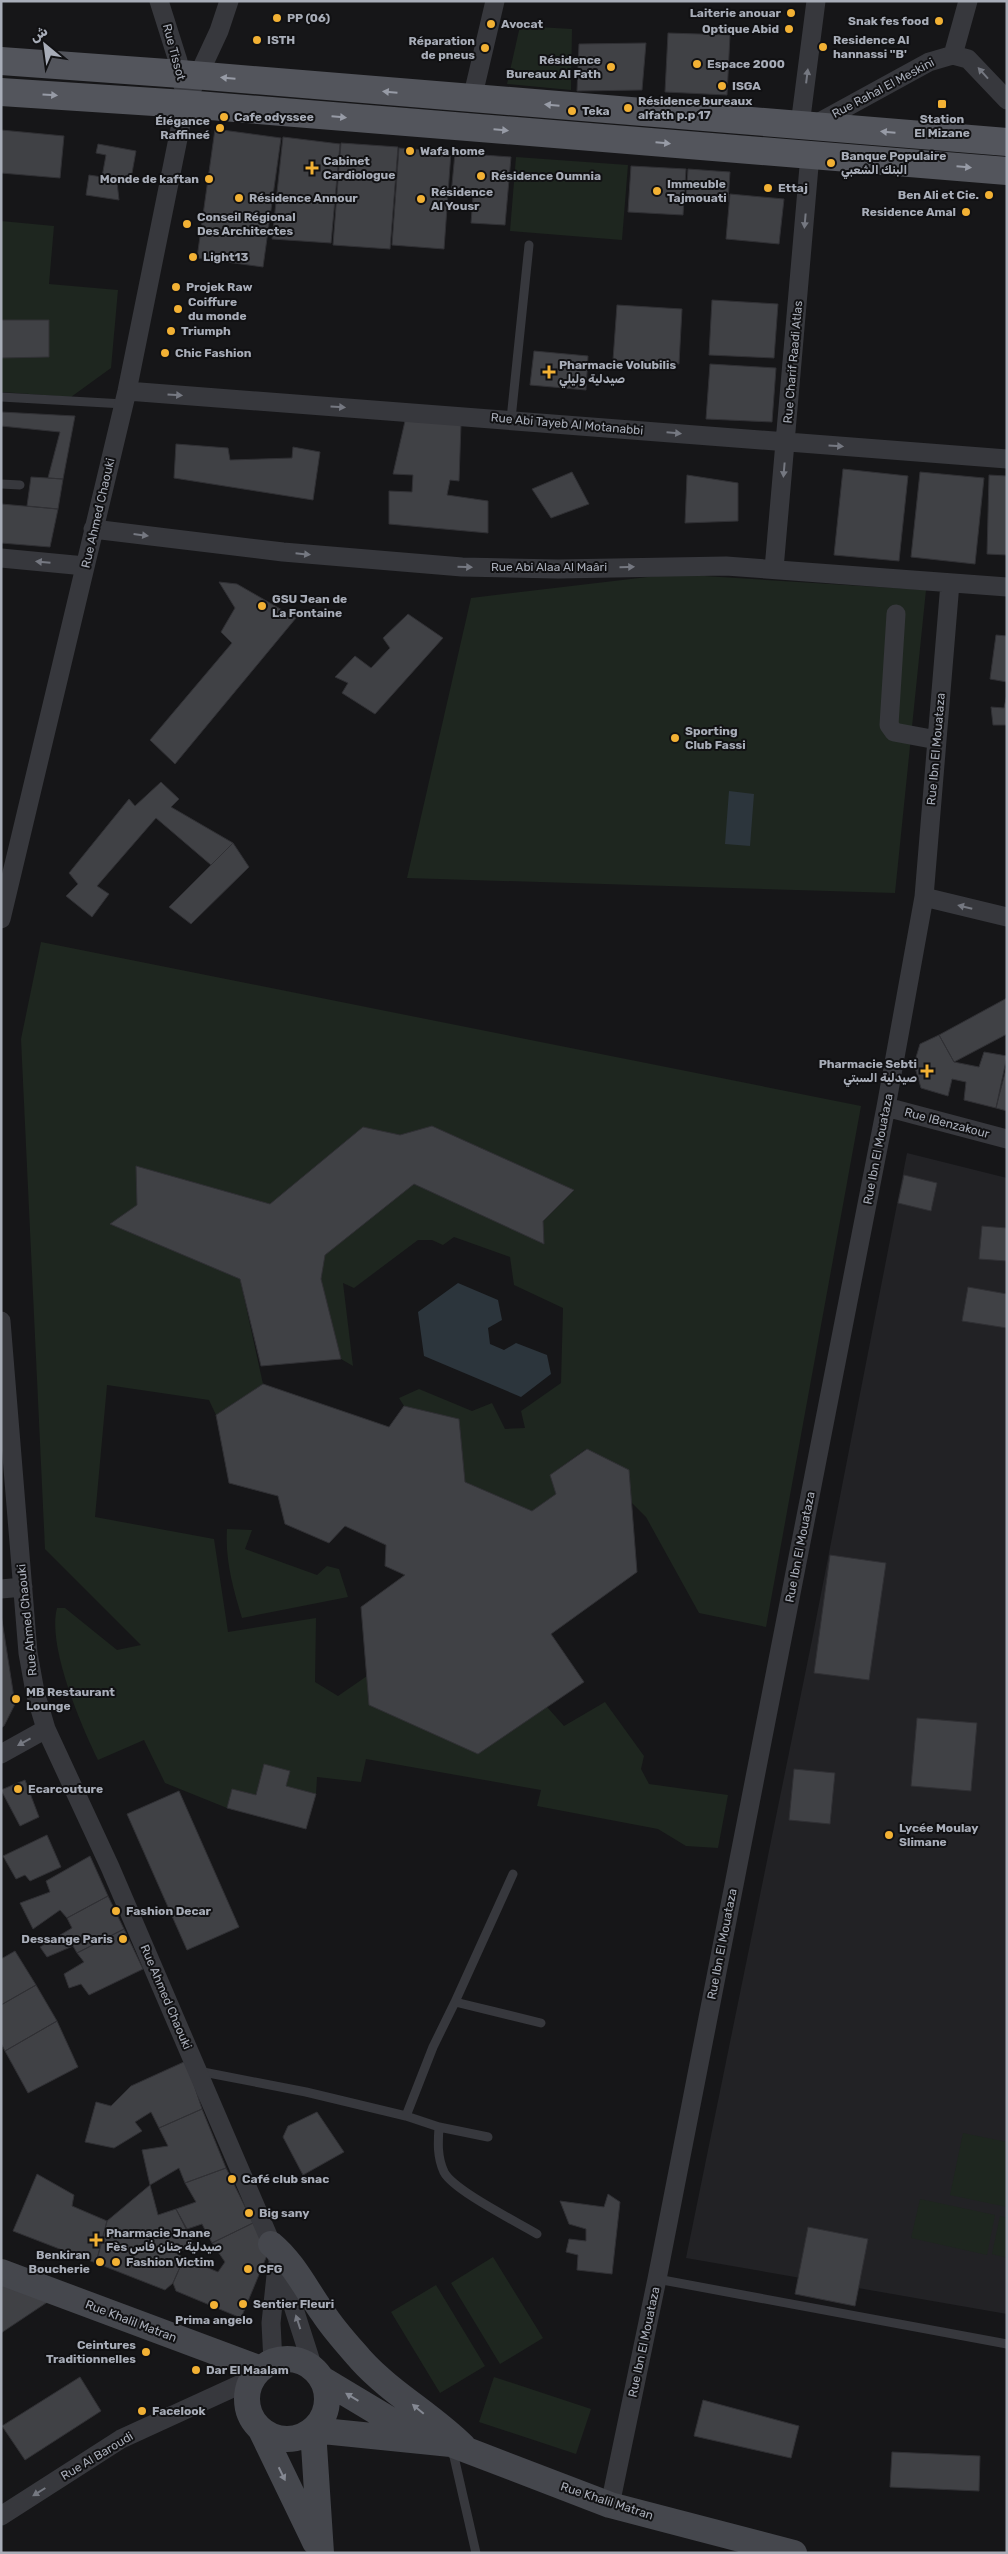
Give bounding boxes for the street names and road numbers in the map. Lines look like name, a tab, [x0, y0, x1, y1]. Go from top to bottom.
street label: Rue Tissot	[160, 22, 188, 82]
street label: Rue Rahal El Meskini	[829, 55, 937, 121]
street label: Rue Charif Raadi Atlas	[781, 300, 805, 424]
street label: Rue Abi Tayeb Al Motanabbi	[490, 410, 644, 438]
street label: Rue Ahmed Chaouki	[79, 457, 117, 569]
street label: Rue Abi Alaa Al Maâri	[491, 560, 607, 574]
street label: Rue Ibn El Mouataza	[924, 692, 948, 806]
street label: Rue Ibn El Mouataza	[860, 1092, 896, 1206]
street label: Rue IBenzakour	[903, 1105, 991, 1141]
street label: Rue Ibn El Mouataza	[782, 1490, 818, 1604]
street label: Rue Ahmed Chaouki	[14, 1563, 40, 1677]
street label: Rue Ibn El Mouataza	[704, 1887, 740, 2001]
street label: Rue Ahmed Chaouki	[138, 1943, 194, 2052]
street label: Rue Ibn El Mouataza	[625, 2285, 663, 2399]
street label: Rue Khalil Matran	[83, 2297, 179, 2345]
street label: Rue Al Baroudi	[58, 2429, 136, 2483]
street label: Rue Khalil Matran	[559, 2479, 655, 2523]

